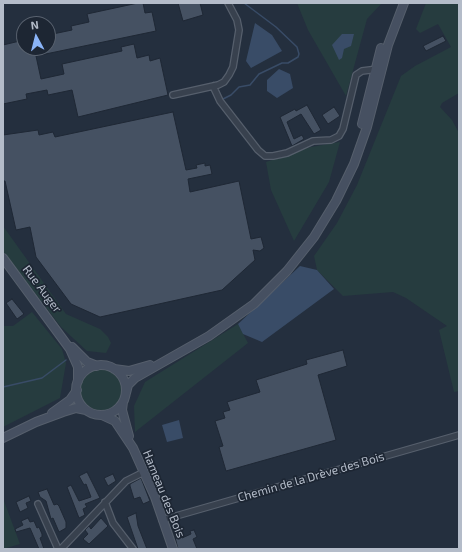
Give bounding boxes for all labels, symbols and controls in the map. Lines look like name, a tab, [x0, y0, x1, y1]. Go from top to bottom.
north arrow	[16, 16, 56, 56]
text: N	[30, 18, 39, 32]
street label: Rue Auger	[20, 262, 64, 316]
street label: Hameau des Bois	[140, 448, 188, 540]
street label: Chemin de la Drève des Bois	[236, 449, 386, 505]

